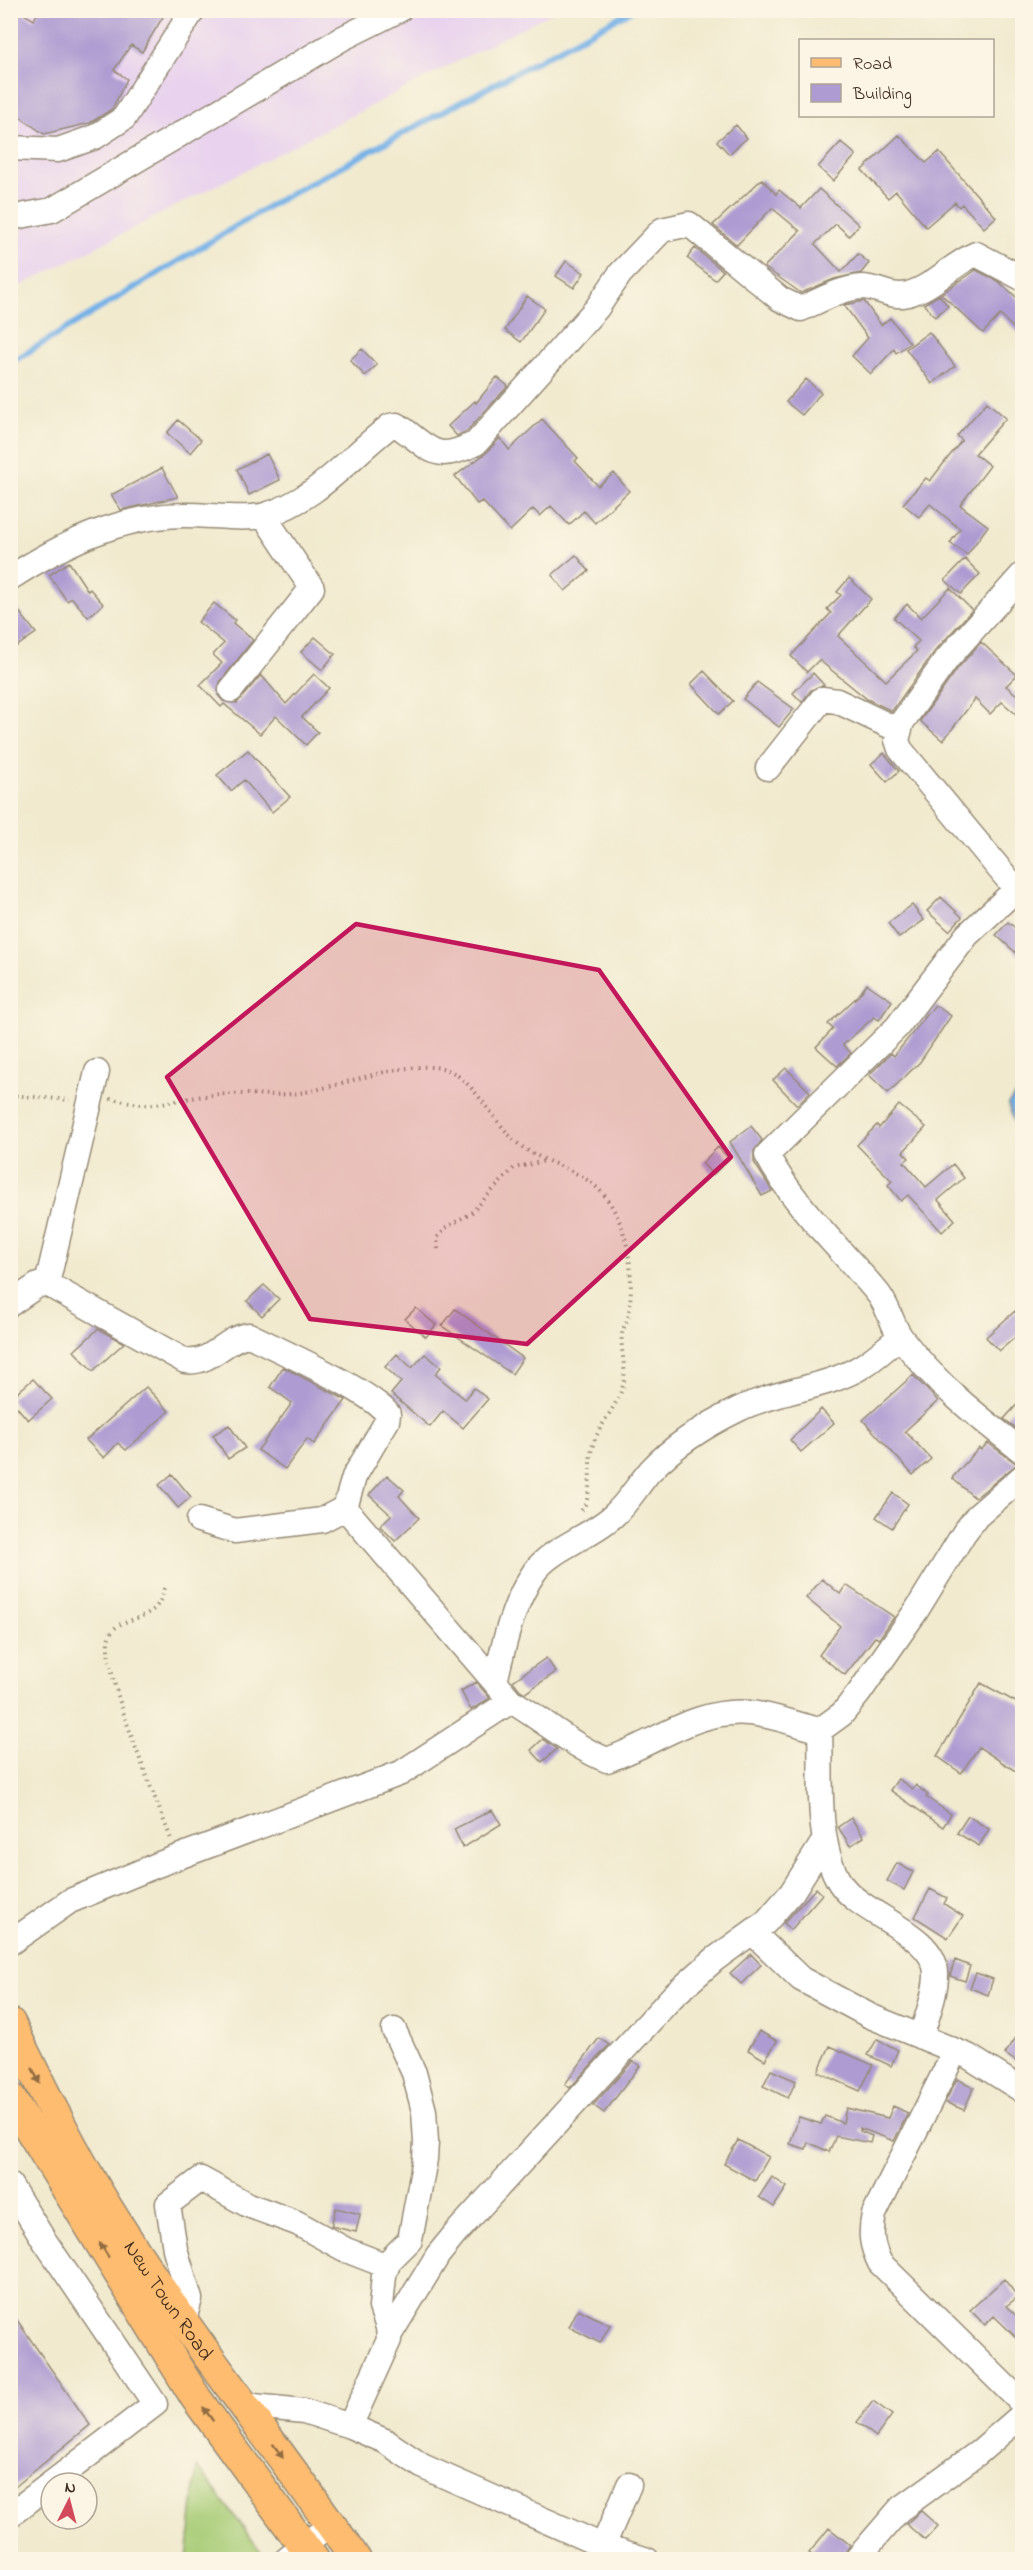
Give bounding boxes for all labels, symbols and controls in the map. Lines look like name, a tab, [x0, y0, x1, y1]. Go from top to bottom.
legend	[799, 39, 994, 117]
text: Road	[853, 52, 892, 78]
text: Building	[852, 82, 912, 109]
one-way arrow	[31, 2068, 40, 2085]
street label: New Town Road	[115, 2235, 220, 2368]
one-way arrow	[98, 2242, 109, 2258]
one-way arrow	[202, 2407, 214, 2423]
one-way arrow	[272, 2442, 284, 2458]
north arrow	[39, 2471, 99, 2531]
text: N	[64, 2476, 77, 2501]

